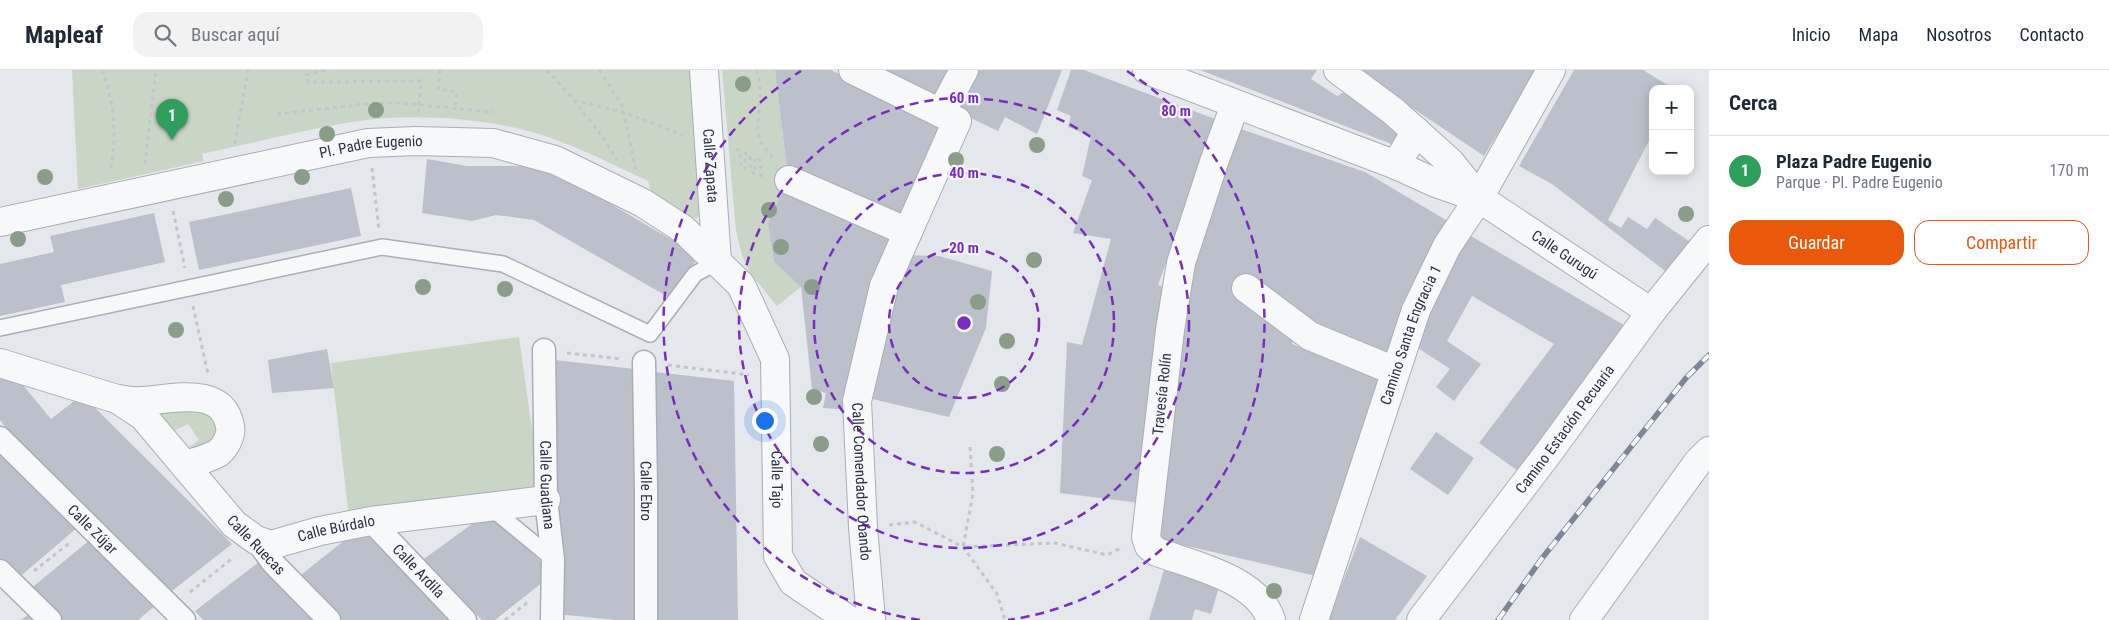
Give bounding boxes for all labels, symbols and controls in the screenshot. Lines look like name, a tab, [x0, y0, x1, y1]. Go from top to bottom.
search box	[133, 12, 483, 57]
text: Mapleaf	[25, 21, 103, 49]
icon: search	[151, 21, 179, 49]
text: Buscar aquí	[191, 23, 280, 46]
text: Inicio	[1792, 24, 1831, 45]
text: Mapa	[1859, 24, 1898, 45]
text: Nosotros	[1926, 24, 1992, 45]
text: Contacto	[2020, 24, 2084, 45]
map controls	[1649, 85, 1694, 175]
button: +	[1649, 85, 1694, 130]
text: 60 m	[949, 89, 979, 107]
text: Cerca	[1729, 91, 1777, 115]
pin: 1	[156, 99, 188, 140]
text: 80 m	[1161, 102, 1191, 120]
street label: Calle Zapata	[699, 128, 722, 203]
button: −	[1649, 130, 1694, 175]
street label: Pl. Padre Eugenio	[318, 132, 423, 162]
text: Plaza Padre Eugenio	[1776, 150, 1932, 173]
text: 1	[1741, 161, 1749, 180]
text: 170 m	[2050, 161, 2089, 180]
text: 40 m	[949, 164, 979, 182]
text: Parque · Pl. Padre Eugenio	[1776, 173, 1943, 192]
button: Guardar	[1729, 220, 1904, 265]
button: Compartir	[1914, 220, 2089, 265]
street label: Calle Gurugú	[1528, 226, 1601, 283]
text: 20 m	[949, 239, 979, 257]
street label: Camino Santa Engracia 1	[1376, 262, 1445, 407]
centre of rings	[955, 314, 973, 332]
street label: Travesía Rolín	[1149, 352, 1175, 436]
street label: Camino Estación Pecuaria	[1512, 362, 1618, 497]
street label: Calle Comendador Obando	[848, 402, 875, 561]
your location	[752, 408, 778, 434]
street label: Calle Guadiana	[536, 440, 558, 530]
street label: Calle Tajo	[767, 450, 786, 509]
street label: Calle Ebro	[637, 461, 655, 521]
street label: Calle Zújar	[64, 501, 122, 558]
street label: Calle Ruecas	[223, 511, 289, 579]
street label: Calle Búrdalo	[295, 511, 376, 546]
street label: Calle Ardila	[389, 540, 448, 602]

